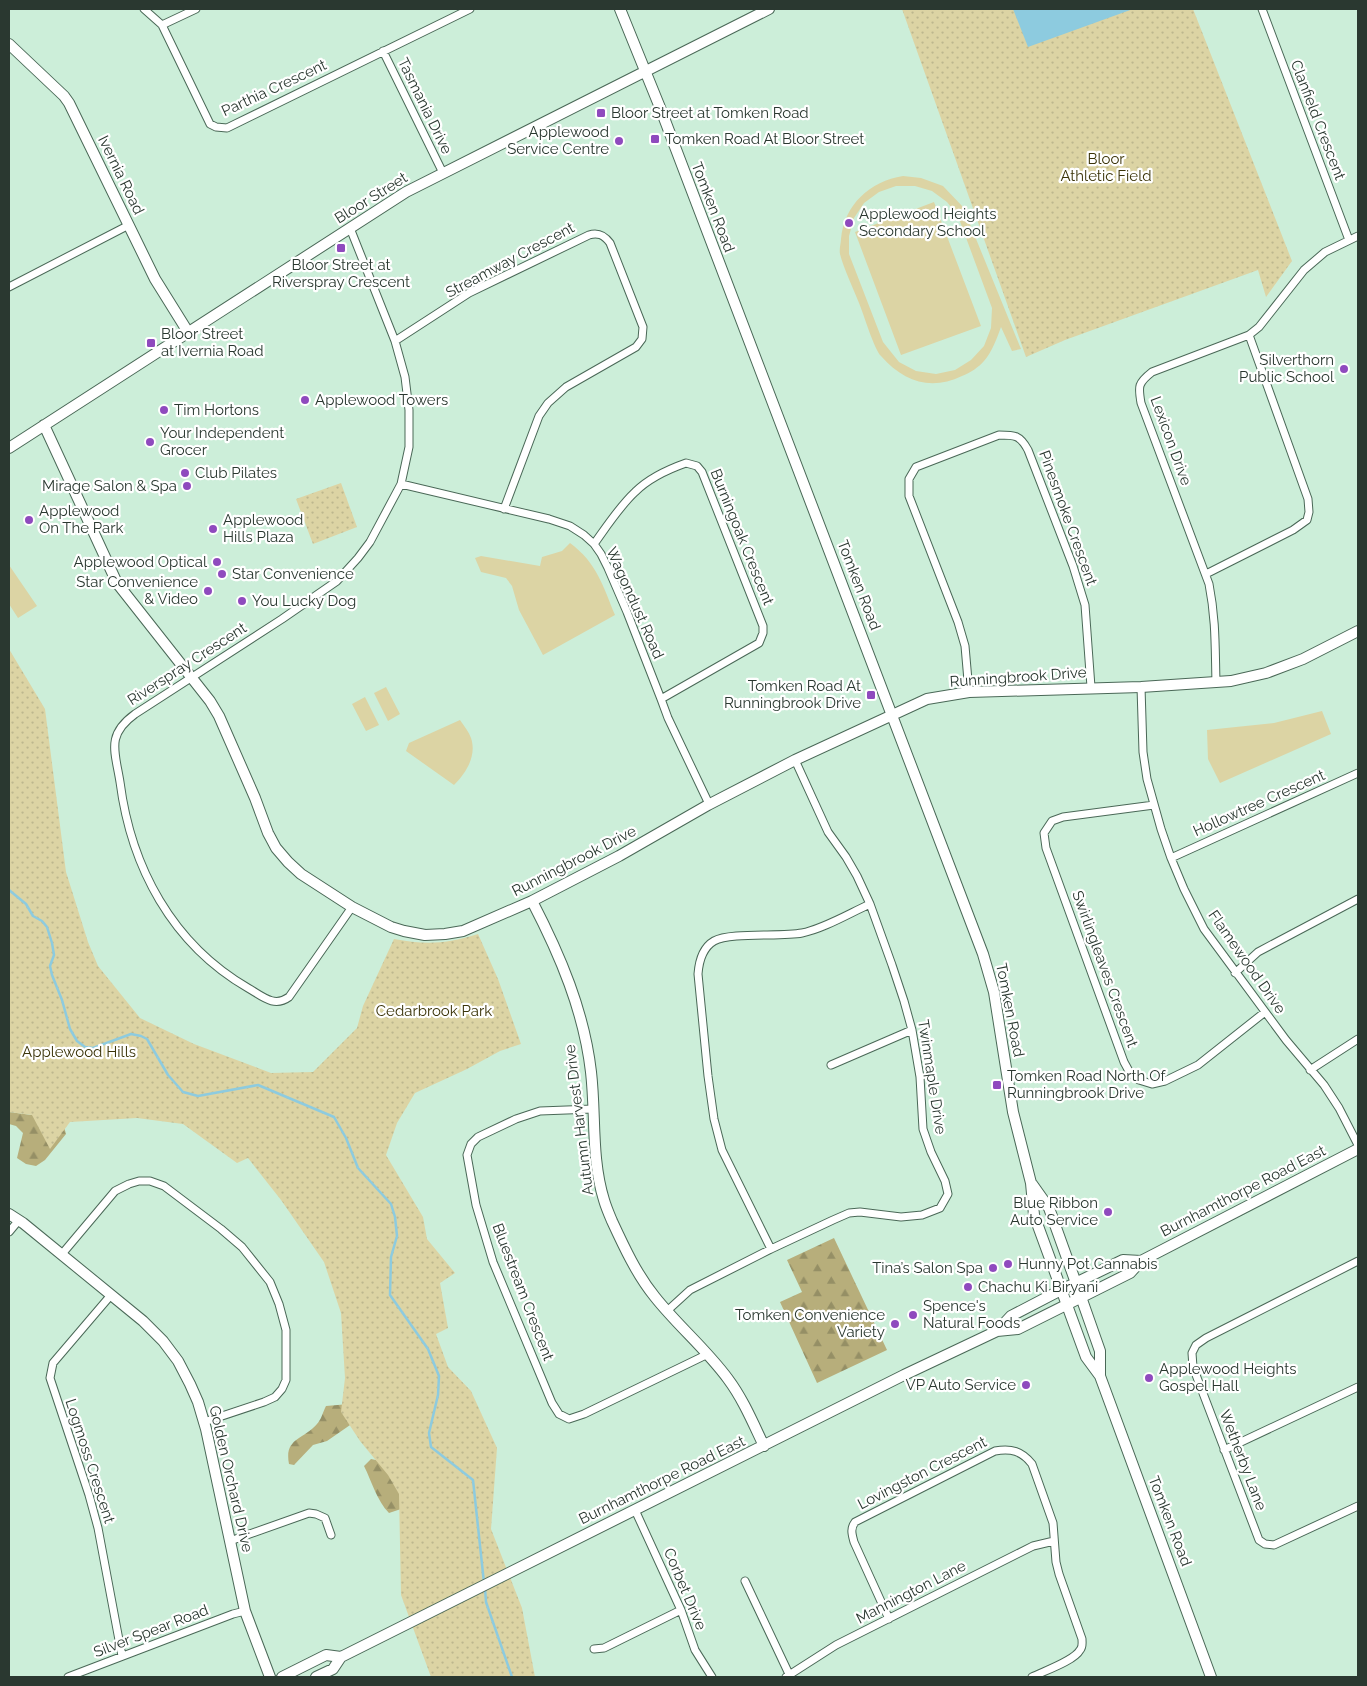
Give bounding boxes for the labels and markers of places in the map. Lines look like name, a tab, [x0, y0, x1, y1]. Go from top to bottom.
place label: Bloor Street at Tomken Road	[611, 104, 809, 122]
marker: Bloor Street at Tomken Road	[595, 107, 607, 119]
place label: Applewood Service Centre	[507, 123, 609, 158]
place label: Tomken Road At Bloor Street	[665, 130, 864, 148]
marker: Tomken Road At Bloor Street	[649, 133, 661, 145]
marker: Applewood Service Centre	[613, 135, 625, 147]
place label: Applewood Heights Secondary School	[859, 205, 996, 240]
marker: Applewood Heights Secondary School	[843, 217, 855, 229]
marker: Bloor Street at Riverspray Crescent	[335, 242, 347, 254]
place label: Bloor Street at Riverspray Crescent	[272, 256, 410, 291]
place label: Bloor Street at Ivernia Road	[161, 325, 263, 360]
marker: Bloor Street at Ivernia Road	[145, 337, 157, 349]
place label: Silverthorn Public School	[1239, 351, 1335, 386]
marker: Silverthorn Public School	[1338, 363, 1350, 375]
place label: Applewood Towers	[315, 391, 448, 409]
marker: Applewood Towers	[299, 394, 311, 406]
place label: Tim Hortons	[174, 401, 259, 419]
marker: Tim Hortons	[158, 404, 170, 416]
place label: Your Independent Grocer	[160, 424, 284, 459]
marker: Your Independent Grocer	[144, 436, 156, 448]
place label: Club Pilates	[195, 464, 277, 482]
marker: Club Pilates	[179, 467, 191, 479]
place label: Mirage Salon & Spa	[42, 477, 177, 495]
marker: Mirage Salon & Spa	[181, 480, 193, 492]
place label: Applewood On The Park	[39, 502, 124, 537]
place label: Applewood Hills Plaza	[223, 511, 303, 546]
marker: Applewood On The Park	[23, 514, 35, 526]
marker: Applewood Hills Plaza	[207, 523, 219, 535]
place label: Applewood Optical	[74, 553, 208, 571]
marker: Applewood Optical	[211, 556, 223, 568]
place label: Star Convenience	[232, 565, 354, 583]
marker: Star Convenience	[216, 568, 228, 580]
place label: Star Convenience & Video	[76, 573, 198, 608]
marker: Star Convenience & Video	[202, 585, 214, 597]
place label: You Lucky Dog	[252, 592, 356, 610]
marker: You Lucky Dog	[236, 595, 248, 607]
place label: Tomken Road At Runningbrook Drive	[724, 677, 861, 712]
marker: Tomken Road At Runningbrook Drive	[865, 689, 877, 701]
place label: Tomken Road North Of Runningbrook Drive	[1007, 1067, 1166, 1102]
marker: Tomken Road North Of Runningbrook Drive	[991, 1079, 1003, 1091]
place label: Blue Ribbon Auto Service	[1010, 1194, 1098, 1229]
marker: Blue Ribbon Auto Service	[1102, 1206, 1114, 1218]
place label: Hunny Pot Cannabis	[1018, 1255, 1158, 1273]
marker: Hunny Pot Cannabis	[1002, 1258, 1014, 1270]
place label: Tina’s Salon Spa	[872, 1259, 983, 1277]
marker: Tina’s Salon Spa	[987, 1262, 999, 1274]
place label: Chachu Ki Biryani	[978, 1278, 1098, 1296]
marker: Chachu Ki Biryani	[962, 1281, 974, 1293]
place label: Spence's Natural Foods	[923, 1297, 1020, 1332]
place label: Tomken Convenience Variety	[735, 1306, 885, 1341]
marker: Spence's Natural Foods	[907, 1309, 919, 1321]
marker: Tomken Convenience Variety	[889, 1318, 901, 1330]
place label: Applewood Heights Gospel Hall	[1159, 1360, 1296, 1395]
marker: Applewood Heights Gospel Hall	[1143, 1372, 1155, 1384]
place label: VP Auto Service	[906, 1376, 1016, 1394]
marker: VP Auto Service	[1020, 1379, 1032, 1391]

